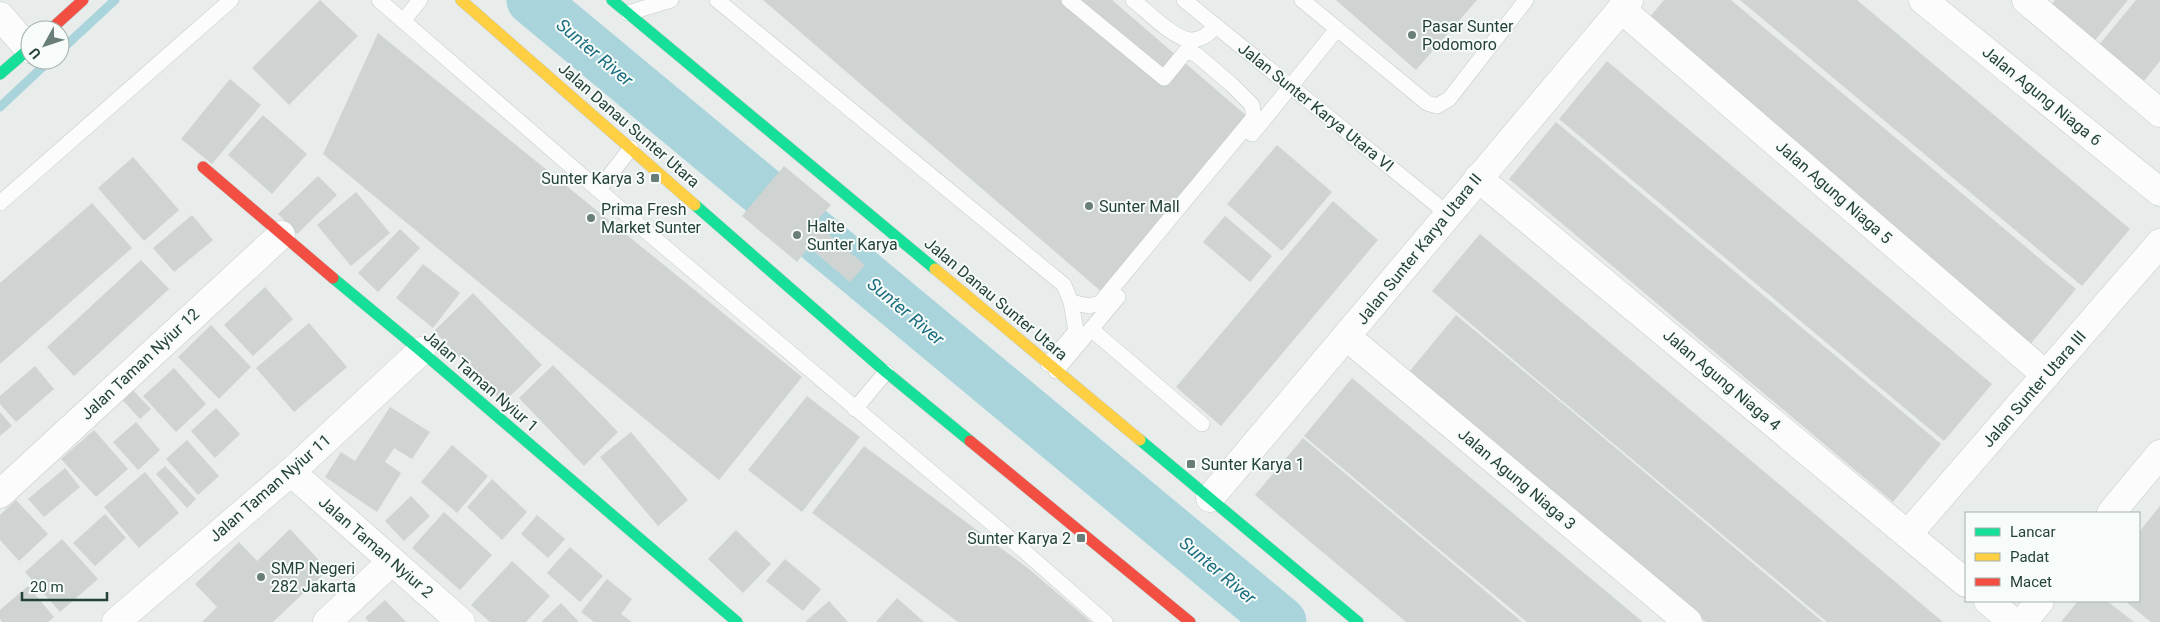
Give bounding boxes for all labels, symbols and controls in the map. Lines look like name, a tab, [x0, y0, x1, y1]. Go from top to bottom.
water label: Sunter River	[552, 14, 638, 91]
place label: Pasar Sunter Podomoro	[1422, 17, 1514, 54]
north arrow	[20, 20, 70, 70]
marker: Pasar Sunter Podomoro	[1406, 29, 1418, 41]
street label: Jalan Sunter Karya Utara VI	[1235, 38, 1397, 176]
street label: Jalan Agung Niaga 6	[1979, 42, 2105, 150]
text: U	[26, 45, 44, 62]
street label: Jalan Danau Sunter Utara	[555, 59, 703, 191]
street label: Jalan Agung Niaga 5	[1772, 136, 1896, 248]
place label: Sunter Karya 3	[541, 169, 645, 188]
street label: Jalan Sunter Karya Utara II	[1352, 170, 1486, 328]
marker: Sunter Karya 3	[649, 172, 661, 184]
place label: Sunter Mall	[1099, 197, 1180, 216]
place label: Prima Fresh Market Sunter	[601, 200, 702, 237]
marker: Sunter Mall	[1083, 200, 1095, 212]
marker: Prima Fresh Market Sunter	[585, 212, 597, 224]
place label: Halte Sunter Karya	[807, 217, 898, 254]
marker: Halte Sunter Karya	[791, 229, 803, 241]
street label: Jalan Danau Sunter Utara	[921, 234, 1071, 364]
water label: Sunter River	[863, 273, 949, 350]
street label: Jalan Taman Nyiur 12	[77, 304, 203, 424]
street label: Jalan Agung Niaga 4	[1659, 325, 1785, 435]
street label: Jalan Taman Nyiur 1	[420, 326, 542, 436]
street label: Jalan Sunter Utara III	[1978, 327, 2090, 451]
street label: Jalan Agung Niaga 3	[1454, 424, 1580, 534]
street label: Jalan Taman Nyiur 11	[205, 430, 335, 546]
place label: Sunter Karya 1	[1201, 455, 1305, 474]
marker: Sunter Karya 1	[1185, 458, 1197, 470]
street label: Jalan Taman Nyiur 2	[315, 492, 437, 602]
legend	[1965, 512, 2140, 602]
text: Lancar	[2010, 523, 2056, 541]
place label: Sunter Karya 2	[967, 529, 1071, 548]
marker: Sunter Karya 2	[1075, 532, 1087, 544]
water label: Sunter River	[1175, 532, 1261, 609]
text: Padat	[2010, 548, 2049, 566]
place label: SMP Negeri 282 Jakarta	[271, 559, 356, 596]
scale bar	[22, 570, 108, 602]
marker: SMP Negeri 282 Jakarta	[255, 571, 267, 583]
text: Macet	[2010, 573, 2052, 591]
text: 20 m	[30, 578, 64, 596]

